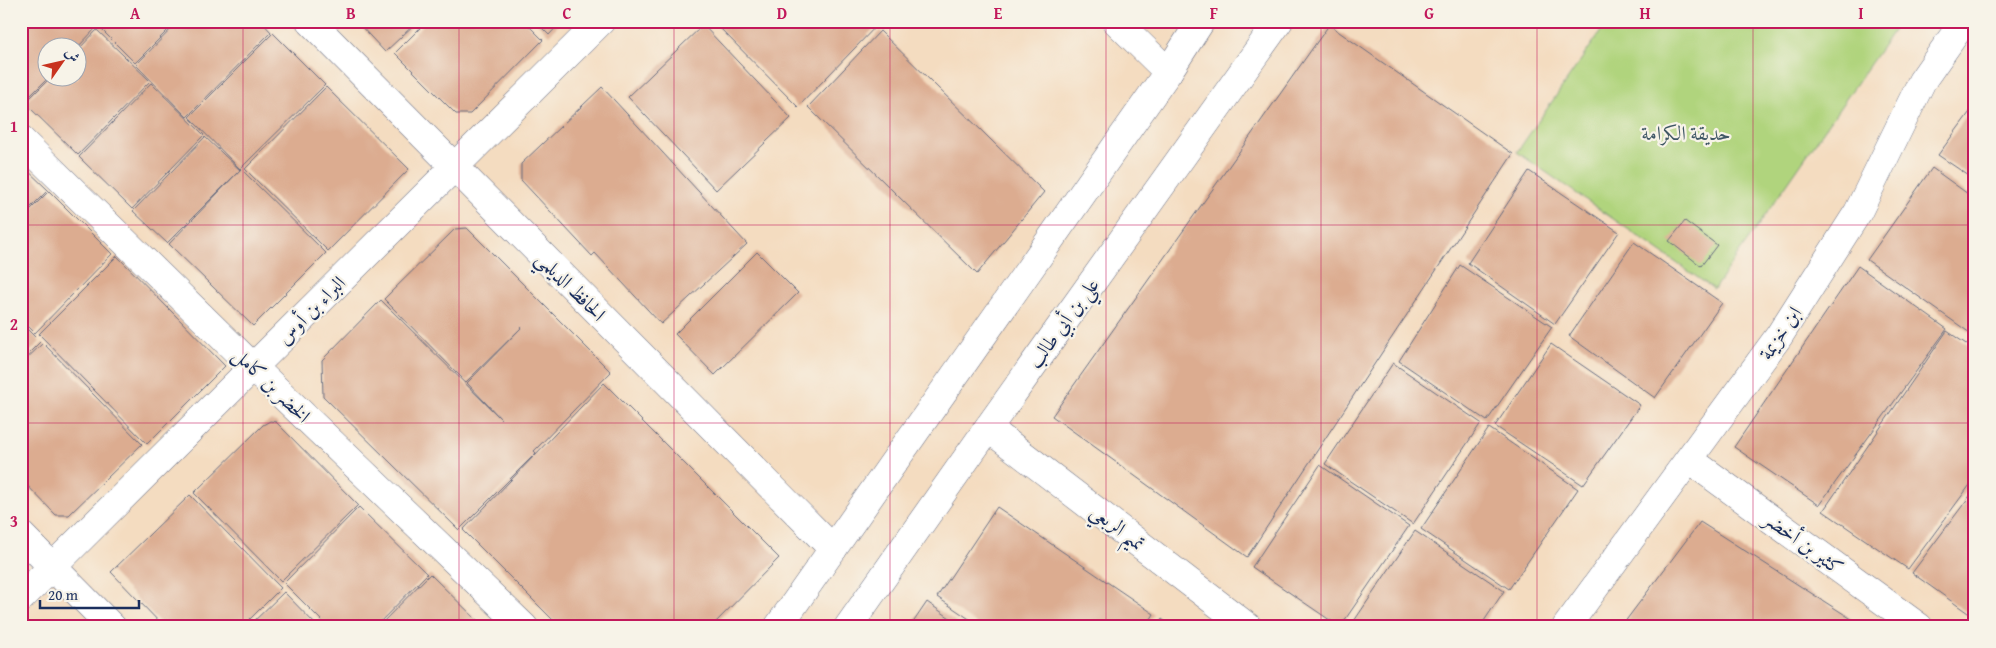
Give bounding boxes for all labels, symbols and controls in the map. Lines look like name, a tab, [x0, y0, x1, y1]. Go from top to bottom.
text: A	[130, 1, 141, 25]
text: B	[346, 1, 356, 25]
text: C	[562, 1, 572, 25]
text: D	[777, 1, 787, 25]
text: E	[994, 1, 1003, 25]
text: F	[1210, 1, 1218, 25]
text: G	[1424, 1, 1434, 25]
text: H	[1639, 1, 1651, 25]
text: I	[1858, 1, 1864, 25]
north arrow	[38, 38, 88, 88]
text: ش	[61, 43, 85, 66]
text: 1	[10, 114, 18, 138]
park label: حديقة الكرامة	[1641, 118, 1731, 147]
street label: الحافظ الديلمي	[526, 244, 613, 331]
street label: البراء بن أوس	[270, 269, 352, 351]
street label: علي بن أبي طالب	[1020, 271, 1110, 378]
street label: ابن خزيمة	[1751, 300, 1808, 365]
text: 2	[10, 312, 18, 336]
street label: الخضر بن كامل	[226, 340, 318, 430]
street label: تميم الربعي	[1081, 496, 1152, 562]
street label: كثير بن أخضر	[1757, 503, 1850, 581]
text: 3	[10, 509, 18, 533]
scale bar	[40, 578, 139, 610]
text: 20 m	[48, 584, 79, 605]

